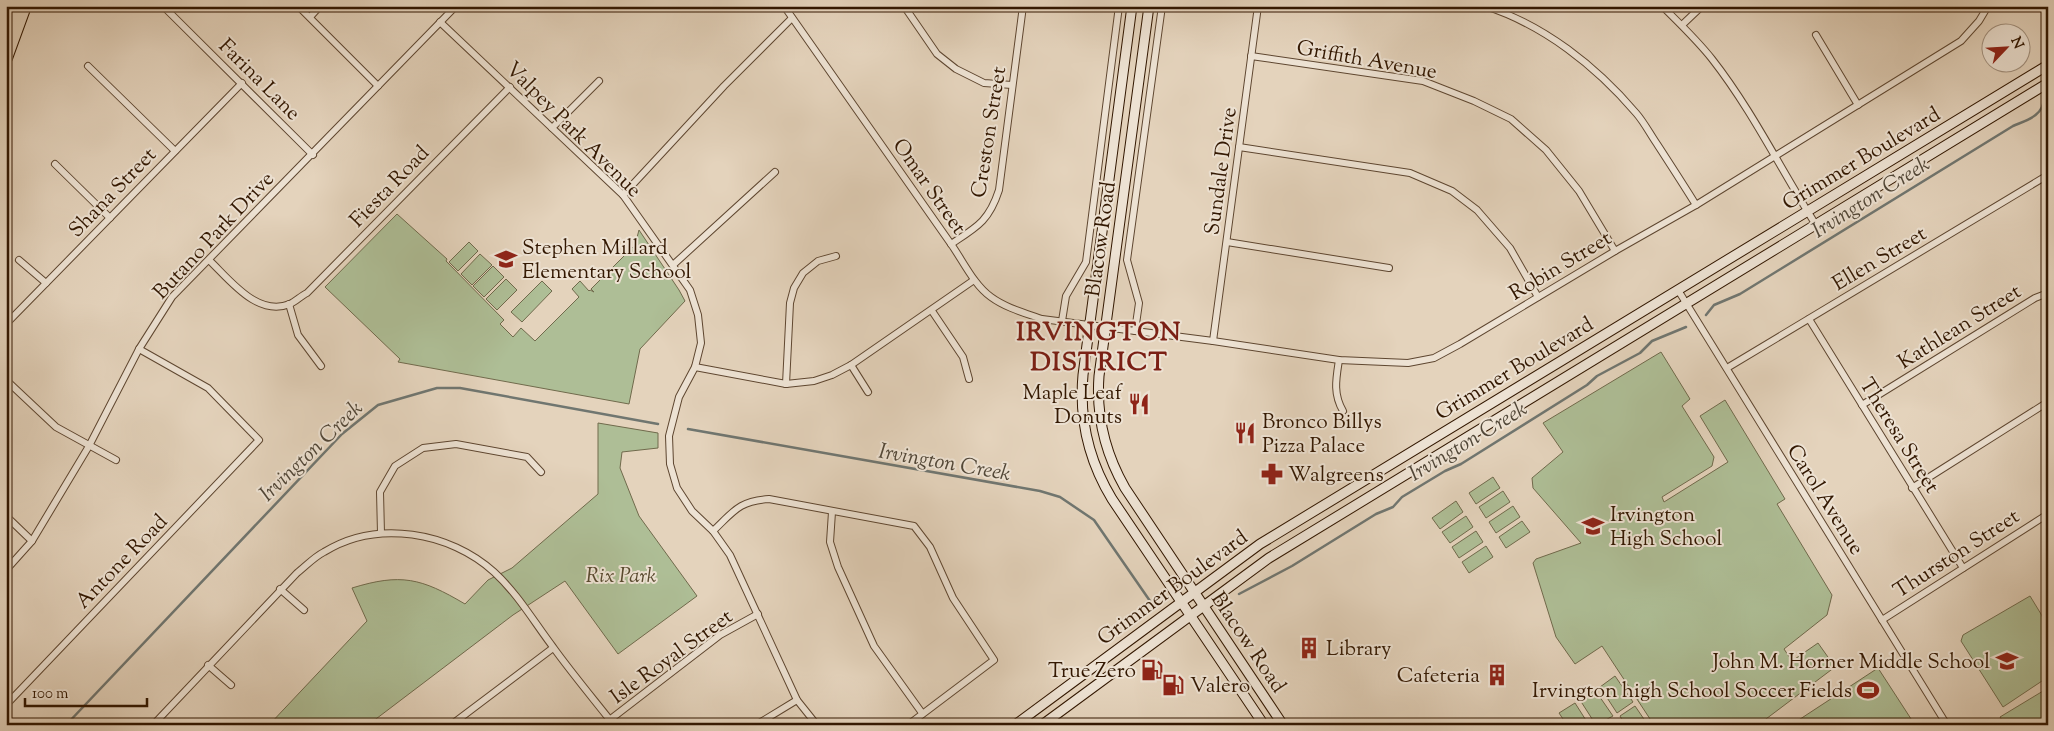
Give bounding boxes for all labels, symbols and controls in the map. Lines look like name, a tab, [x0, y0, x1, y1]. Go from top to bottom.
north arrow	[1982, 22, 2032, 72]
street label: Farina Lane	[211, 33, 306, 128]
street label: Griffith Avenue	[1294, 34, 1439, 88]
text: N	[2005, 34, 2027, 53]
street label: Valpey Park Avenue	[498, 55, 648, 205]
street label: Creston Street	[965, 65, 1015, 200]
street label: Grimmer Boulevard	[1777, 101, 1947, 219]
street label: Sundale Drive	[1198, 105, 1246, 237]
street label: Omar Street	[884, 133, 973, 241]
street label: Fiesta Road	[344, 140, 437, 235]
street label: Shana Street	[63, 141, 164, 245]
water label: Irvington Creek	[1806, 150, 1937, 247]
street label: Butano Park Drive	[147, 166, 282, 307]
street label: Blacow Road	[1079, 180, 1125, 299]
street label: Ellen Street	[1827, 220, 1933, 300]
street label: Robin Street	[1504, 224, 1618, 309]
place label: Stephen Millard Elementary School	[522, 234, 692, 288]
school or university icon: Stephen Millard Elementary School	[493, 246, 519, 272]
street label: Kathlean Street	[1893, 278, 2028, 378]
street label: Grimmer Boulevard	[1430, 311, 1600, 429]
district label: IRVINGTON DISTRICT	[1016, 315, 1182, 382]
street label: Theresa Street	[1851, 373, 1946, 500]
place label: Maple Leaf Donuts	[1022, 379, 1124, 433]
restaurant icon: Maple Leaf Donuts	[1126, 391, 1152, 417]
water label: Irvington Creek	[253, 394, 371, 510]
water label: Irvington Creek	[1403, 394, 1534, 491]
place label: Bronco Billys Pizza Palace	[1262, 408, 1382, 462]
restaurant icon: Bronco Billys Pizza Palace	[1232, 420, 1258, 446]
water label: Irvington Creek	[876, 437, 1013, 491]
street label: Carol Avenue	[1778, 439, 1870, 561]
pharmacy icon: Walgreens	[1259, 461, 1285, 487]
place label: Walgreens	[1288, 461, 1384, 491]
place label: Irvington High School	[1610, 501, 1722, 555]
street label: Thurston Street	[1888, 503, 2026, 607]
street label: Antone Road	[69, 508, 176, 617]
school or university icon: Irvington High School	[1580, 513, 1606, 539]
street label: Grimmer Boulevard	[1092, 524, 1255, 654]
park label: Rix Park	[586, 562, 657, 592]
street label: Blacow Road	[1202, 587, 1292, 700]
street label: Isle Royal Street	[605, 603, 740, 712]
building icon: Library	[1296, 635, 1322, 661]
place label: Library	[1326, 635, 1392, 665]
place label: John M. Horner Middle School	[1712, 648, 1990, 678]
school or university icon: John M. Horner Middle School	[1994, 648, 2020, 674]
place label: True Zero	[1048, 657, 1136, 687]
fuel station icon: True Zero	[1139, 657, 1165, 683]
place label: Cafeteria	[1397, 662, 1480, 692]
building icon: Cafeteria	[1484, 662, 1510, 688]
fuel station icon: Valero	[1160, 672, 1186, 698]
place label: Valero	[1190, 672, 1250, 702]
scale bar	[25, 676, 148, 708]
place label: Irvington high School Soccer Fields	[1532, 677, 1852, 707]
sports icon: Irvington high School Soccer Fields	[1855, 677, 1881, 703]
text: 100 m	[32, 684, 69, 705]

